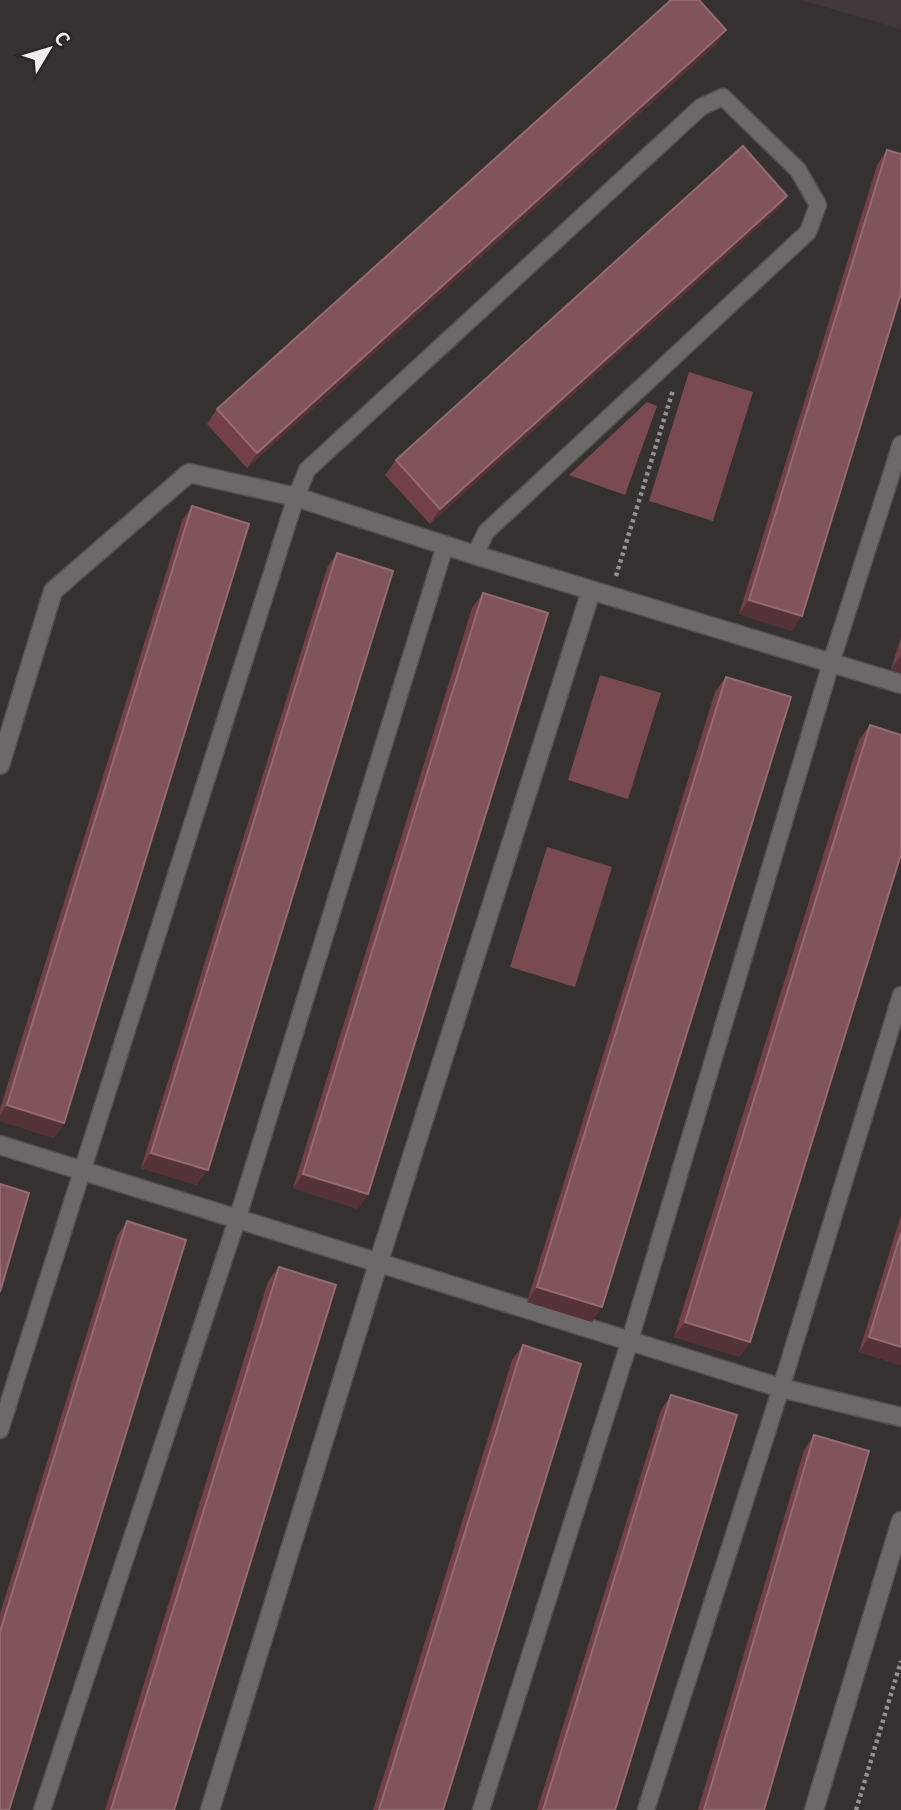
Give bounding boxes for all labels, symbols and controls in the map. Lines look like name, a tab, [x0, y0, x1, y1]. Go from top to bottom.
north arrow	[14, 14, 84, 84]
text: С	[49, 27, 75, 51]

